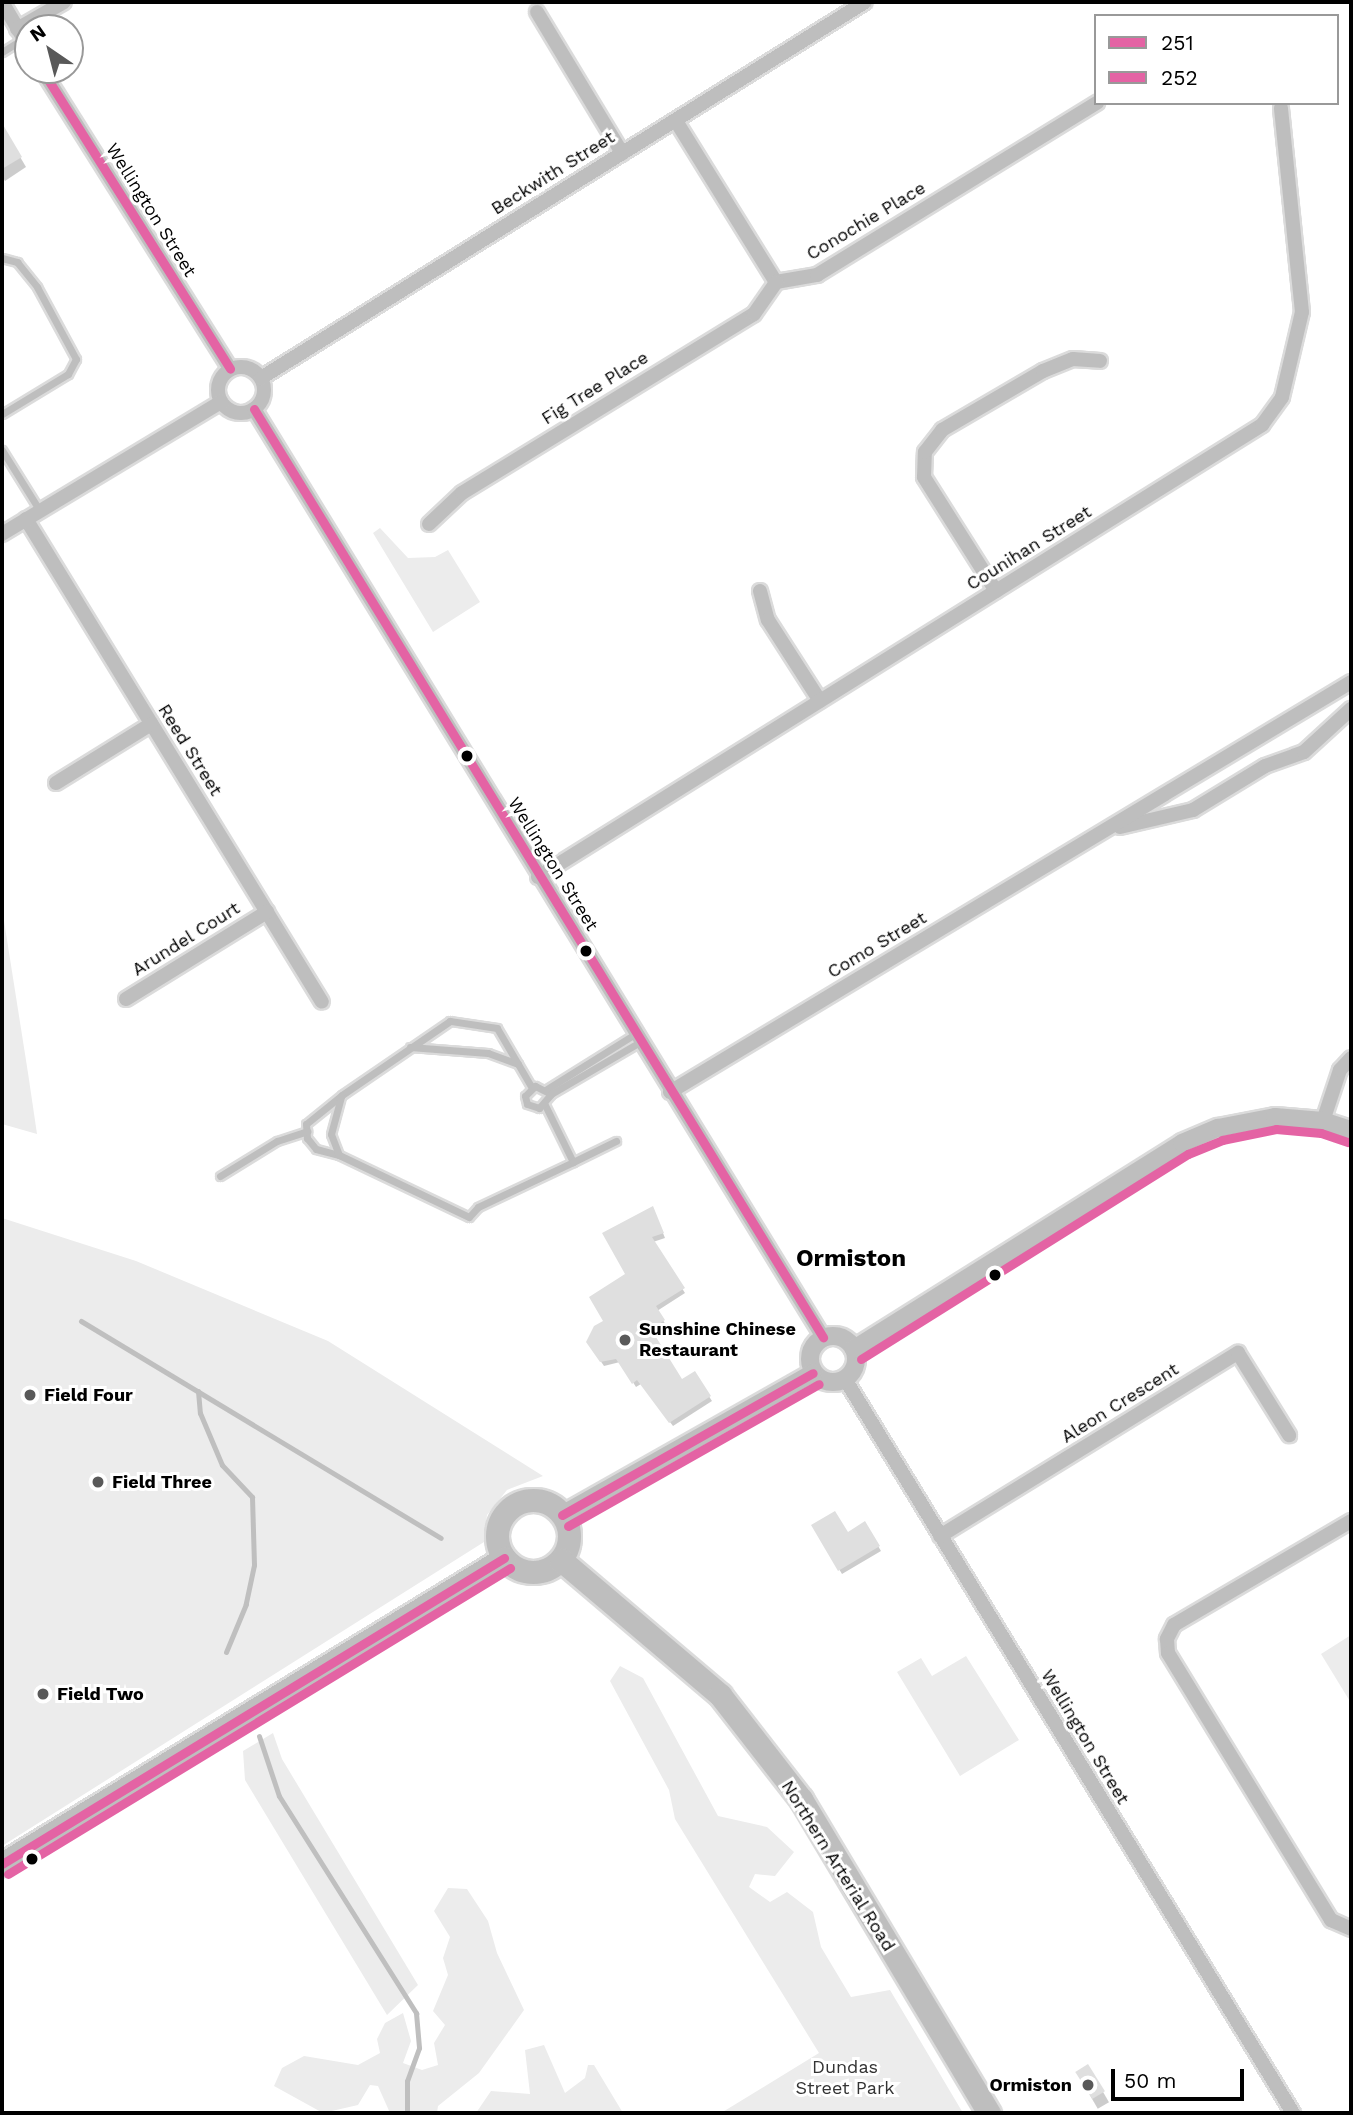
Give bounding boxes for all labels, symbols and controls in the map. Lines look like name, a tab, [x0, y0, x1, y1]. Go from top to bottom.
north arrow	[14, 14, 84, 84]
legend	[1094, 14, 1339, 105]
text: N	[25, 20, 50, 46]
text: 251	[1161, 30, 1194, 55]
text: 252	[1161, 65, 1198, 90]
street label: Beckwith Street	[487, 126, 619, 220]
street label: Wellington Street	[101, 139, 201, 281]
street label: Conochie Place	[803, 177, 929, 265]
street label: Fig Tree Place	[537, 346, 653, 430]
street label: Counihan Street	[963, 501, 1095, 595]
street label: Reed Street	[153, 700, 227, 800]
unlabelled marker	[460, 749, 474, 763]
street label: Wellington Street	[503, 793, 603, 935]
street label: Arundel Court	[128, 897, 244, 981]
street label: Como Street	[824, 907, 930, 983]
unlabelled marker	[579, 944, 593, 958]
district label: Ormiston	[796, 1245, 906, 1273]
unlabelled marker	[988, 1268, 1002, 1282]
place label: Sunshine Chinese Restaurant	[639, 1319, 796, 1362]
marker: Sunshine Chinese Restaurant	[617, 1332, 633, 1348]
street label: Aleon Crescent	[1057, 1358, 1183, 1448]
place label: Field Four	[44, 1384, 133, 1406]
marker: Field Four	[22, 1387, 38, 1403]
place label: Field Three	[112, 1471, 212, 1493]
marker: Field Three	[90, 1474, 106, 1490]
street label: Wellington Street	[1036, 1666, 1134, 1808]
place label: Field Two	[57, 1683, 144, 1705]
marker: Field Two	[35, 1686, 51, 1702]
street label: Northern Arterial Road	[776, 1776, 900, 1956]
unlabelled marker	[25, 1852, 39, 1866]
scale bar	[1115, 2056, 1248, 2100]
park label: Dundas Street Park	[795, 2057, 895, 2100]
text: 50 m	[1124, 2068, 1176, 2093]
place label: Ormiston	[989, 2074, 1072, 2096]
marker: Ormiston	[1078, 2075, 1098, 2095]

